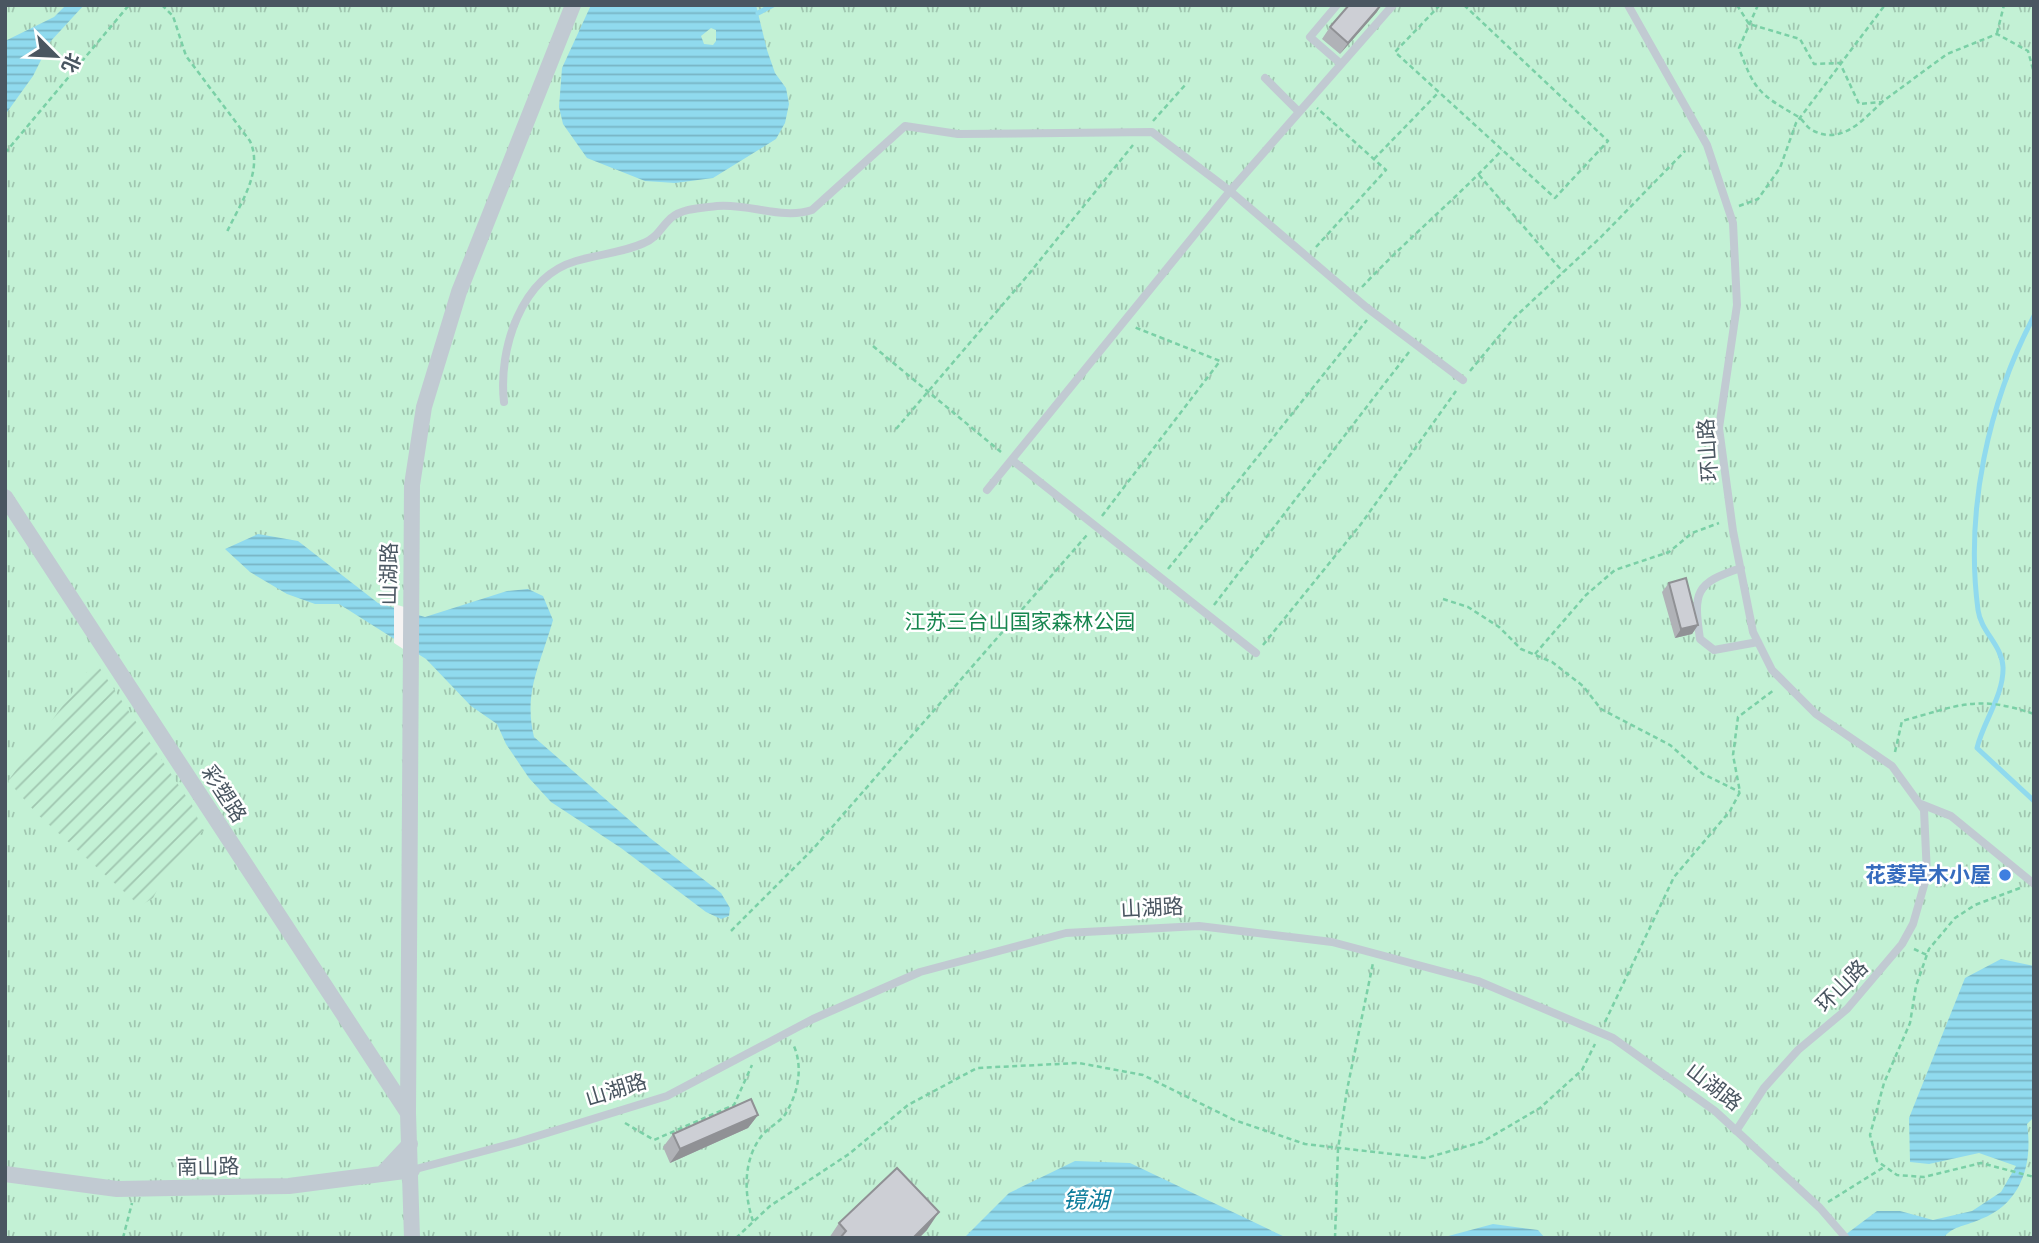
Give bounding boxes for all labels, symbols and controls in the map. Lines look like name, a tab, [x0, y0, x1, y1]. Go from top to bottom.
north arrow	[21, 21, 91, 91]
text: 北	[57, 49, 85, 76]
street label: 环山路	[1693, 418, 1722, 482]
street label: 山湖路	[375, 542, 402, 606]
park label: 江苏三台山国家森林公园	[905, 609, 1136, 634]
street label: 彩塑路	[197, 761, 252, 827]
place label: 花菱草木小屋	[1865, 862, 1991, 887]
marker: 花菱草木小屋	[1997, 867, 2013, 883]
street label: 山湖路	[1120, 893, 1184, 922]
street label: 环山路	[1811, 955, 1873, 1017]
street label: 山湖路	[1682, 1057, 1747, 1116]
street label: 山湖路	[582, 1068, 650, 1111]
street label: 南山路	[176, 1153, 240, 1180]
water label: 镜湖	[1063, 1186, 1112, 1214]

